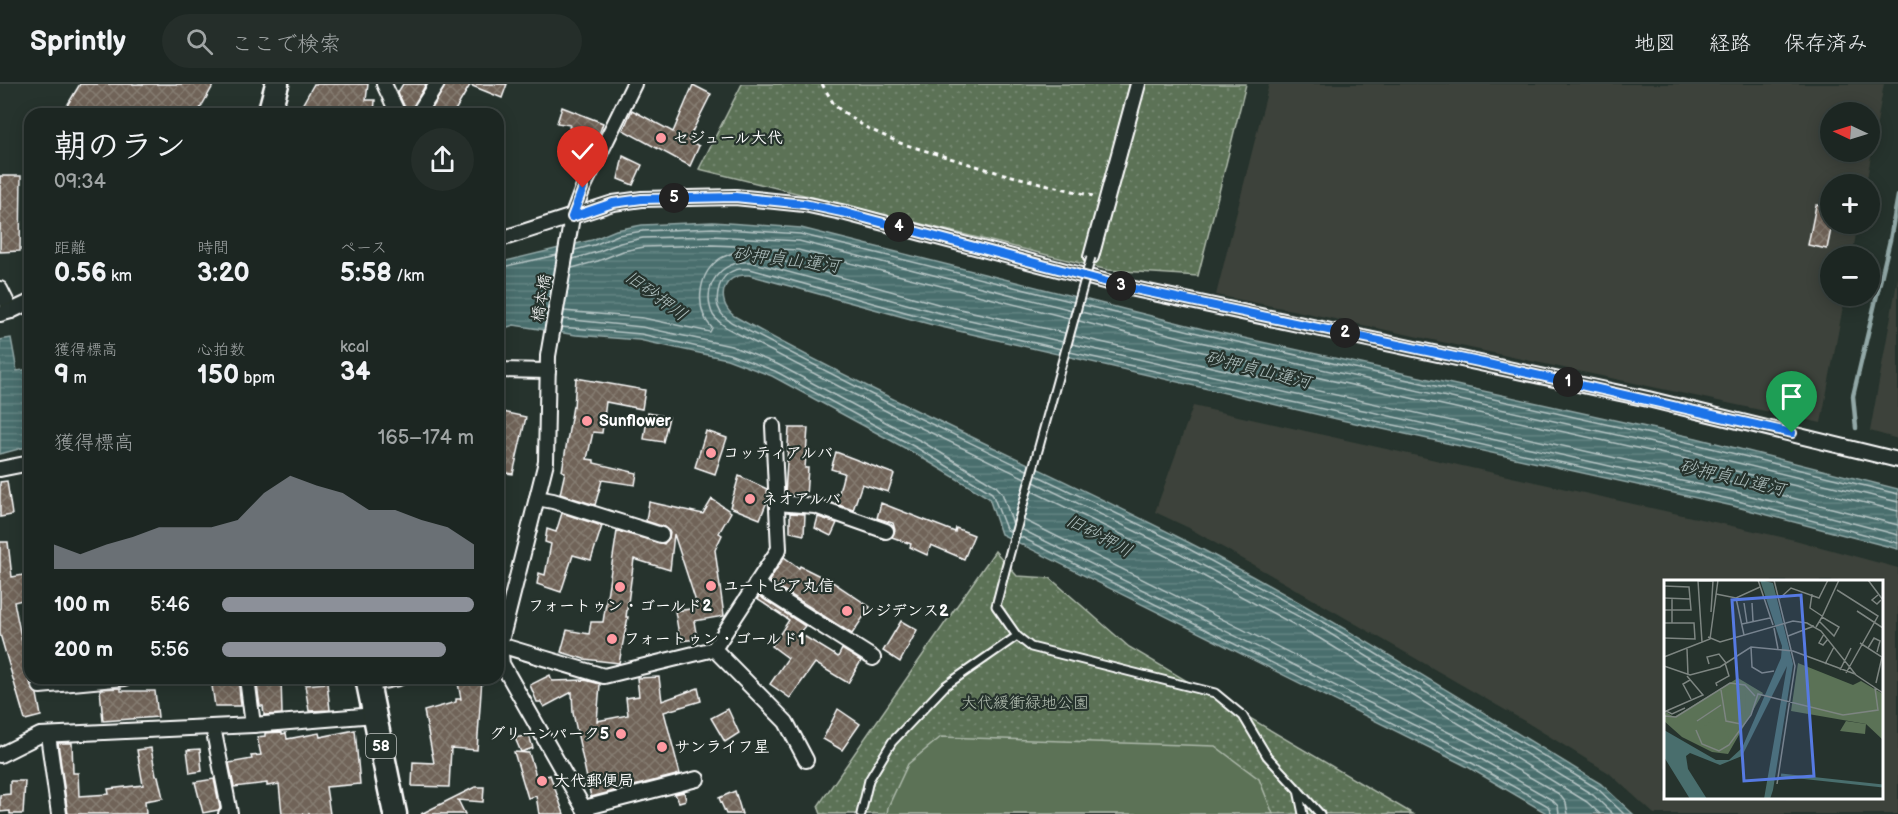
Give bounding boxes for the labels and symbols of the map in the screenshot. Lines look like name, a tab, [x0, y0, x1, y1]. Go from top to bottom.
north arrow	[1820, 102, 1880, 162]
pin	[557, 126, 608, 188]
place label: セジュール大代	[673, 129, 783, 148]
marker: セジュール大代	[654, 131, 668, 145]
pin: 5	[659, 183, 689, 213]
pin: 4	[884, 212, 914, 242]
water label: 砂押貞山運河	[731, 243, 844, 277]
water label: 旧砂押川	[621, 266, 691, 326]
pin: 3	[1106, 271, 1136, 301]
street label: 橋本橋	[528, 273, 556, 323]
pin: 2	[1330, 318, 1360, 348]
water label: 砂押貞山運河	[1203, 347, 1316, 394]
pin: 1	[1553, 367, 1583, 397]
pin	[1766, 371, 1817, 433]
place label: Sunflower	[599, 412, 672, 431]
marker: Sunflower	[580, 414, 594, 428]
place label: コッティアルバ	[723, 444, 833, 463]
marker: コッティアルバ	[704, 446, 718, 460]
water label: 砂押貞山運河	[1677, 456, 1790, 501]
place label: ネオアルバ	[762, 490, 841, 509]
marker: ネオアルバ	[743, 492, 757, 506]
water label: 旧砂押川	[1062, 510, 1136, 562]
place label: ユートピア丸信	[723, 577, 834, 596]
marker: ユートピア丸信	[704, 579, 718, 593]
marker: フォートゥン・ゴールド2	[613, 580, 627, 594]
inset map	[1664, 580, 1883, 799]
place label: フォートゥン・ゴールド2	[528, 597, 712, 616]
place label: レジデンス2	[859, 602, 949, 621]
marker: レジデンス2	[840, 604, 854, 618]
place label: フォートゥン・ゴールド1	[624, 630, 805, 649]
marker: フォートゥン・ゴールド1	[605, 632, 619, 646]
park label: 大代緩衝緑地公園	[961, 694, 1089, 713]
place label: グリーンパーク5	[489, 725, 609, 744]
marker: グリーンパーク5	[614, 727, 628, 741]
road number: 58	[366, 734, 396, 758]
place label: サンライフ星	[674, 738, 770, 757]
marker: サンライフ星	[655, 740, 669, 754]
place label: 大代郵便局	[554, 772, 634, 791]
marker: 大代郵便局	[535, 774, 549, 788]

